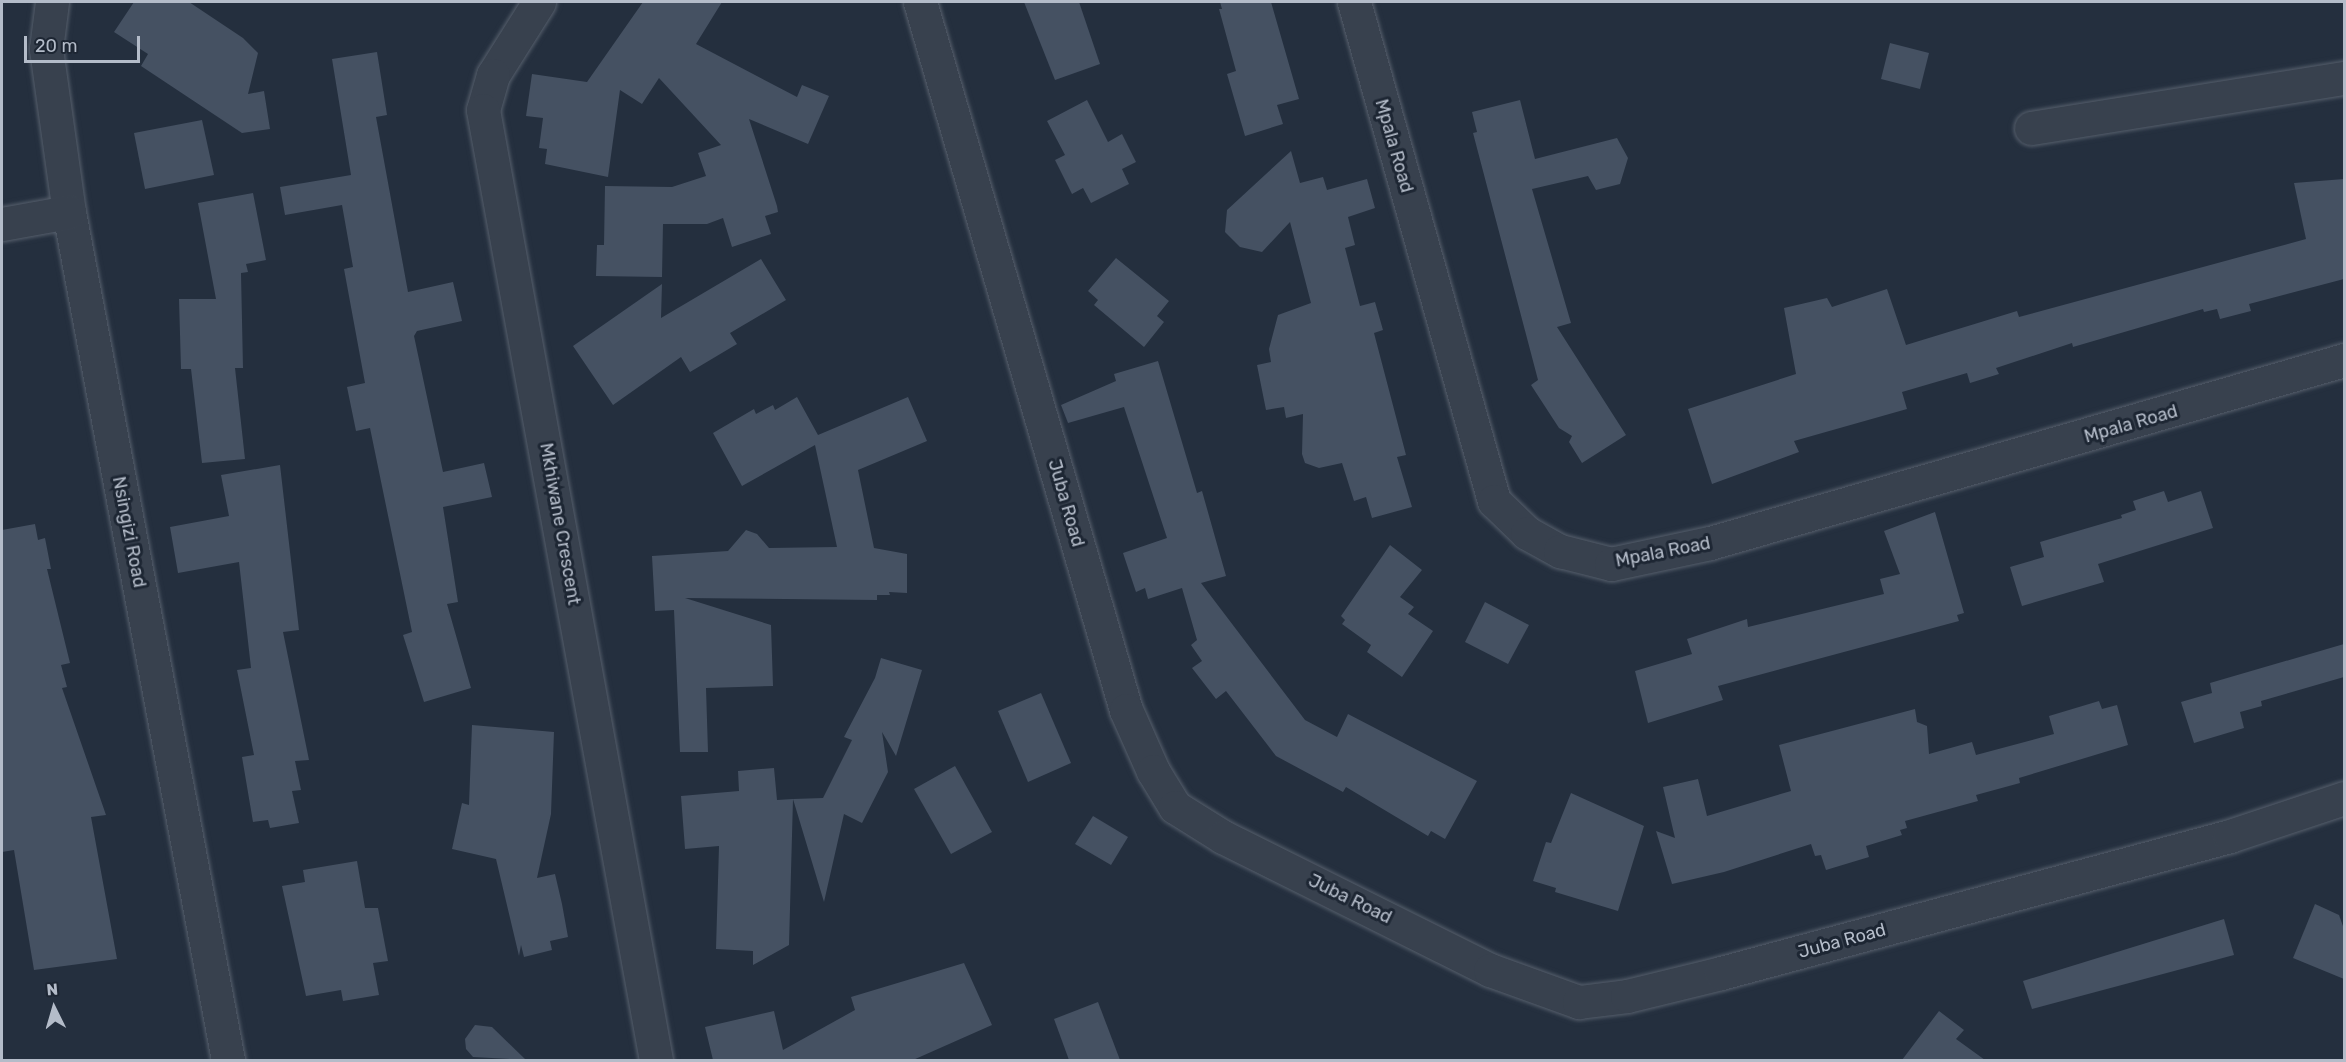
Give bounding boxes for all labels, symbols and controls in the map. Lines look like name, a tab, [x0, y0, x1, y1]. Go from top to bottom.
scale bar	[27, 24, 142, 62]
text: 20 m	[35, 35, 77, 57]
street label: Mpala Road	[1370, 97, 1418, 195]
street label: Mpala Road	[2082, 400, 2180, 448]
street label: Mkhiwane Crescent	[535, 441, 585, 607]
street label: Juba Road	[1043, 457, 1089, 549]
street label: Nsingizi Road	[108, 475, 150, 589]
street label: Mpala Road	[1614, 532, 1712, 572]
street label: Juba Road	[1305, 870, 1395, 928]
street label: Juba Road	[1796, 919, 1888, 963]
north arrow	[24, 978, 84, 1038]
text: N	[46, 980, 59, 1000]

